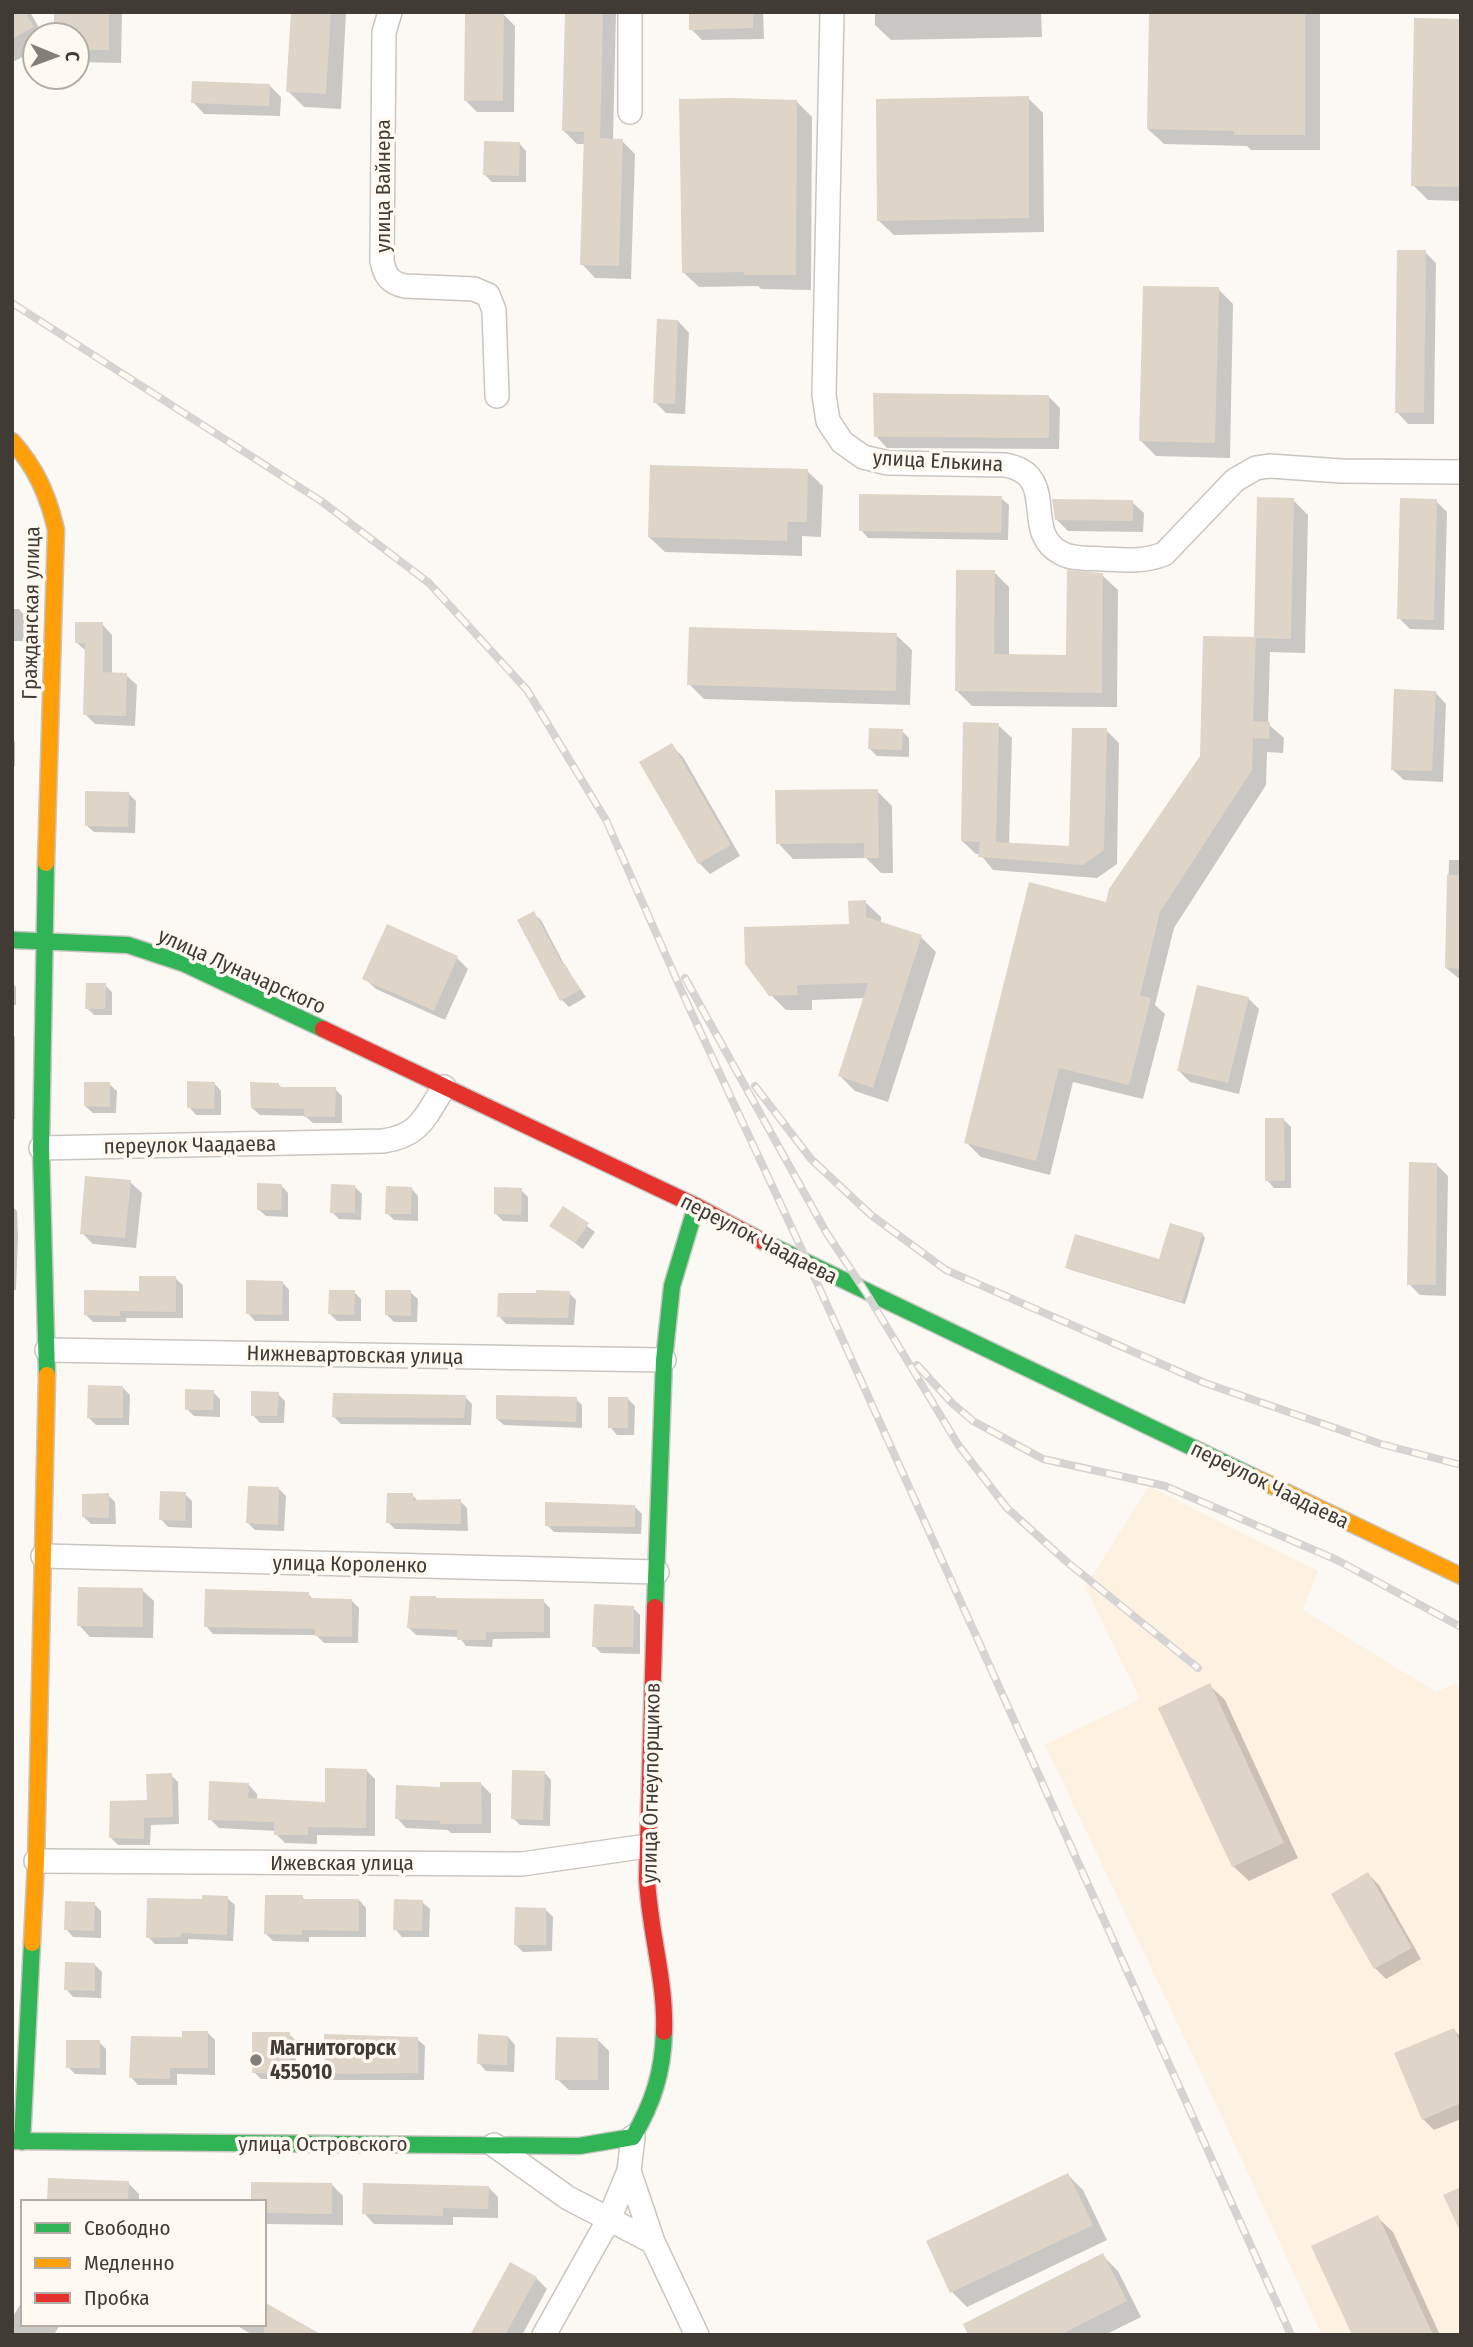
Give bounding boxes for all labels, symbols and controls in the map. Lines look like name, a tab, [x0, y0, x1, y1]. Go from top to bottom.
north arrow	[21, 21, 91, 91]
text: С	[61, 51, 84, 62]
street label: улица Вайнера	[370, 119, 396, 253]
street label: улица Елькина	[872, 445, 1004, 477]
street label: Гражданская улица	[16, 526, 46, 700]
street label: улица Луначарского	[154, 922, 330, 1020]
street label: переулок Чаадаева	[103, 1130, 277, 1160]
street label: переулок Чаадаева	[676, 1188, 842, 1290]
street label: Нижневартовская улица	[246, 1340, 464, 1370]
street label: переулок Чаадаева	[1187, 1435, 1353, 1535]
street label: улица Короленко	[272, 1550, 428, 1578]
street label: улица Огнеупорщиков	[636, 1682, 666, 1884]
street label: Ижевская улица	[270, 1850, 414, 1876]
place label: Магнитогорск 455010	[270, 2035, 396, 2085]
marker: Магнитогорск 455010	[248, 2052, 264, 2068]
street label: улица Островского	[238, 2131, 408, 2157]
legend	[21, 2200, 266, 2326]
text: Свободно	[84, 2215, 170, 2241]
text: Медленно	[84, 2250, 174, 2276]
text: Пробка	[84, 2285, 150, 2311]

